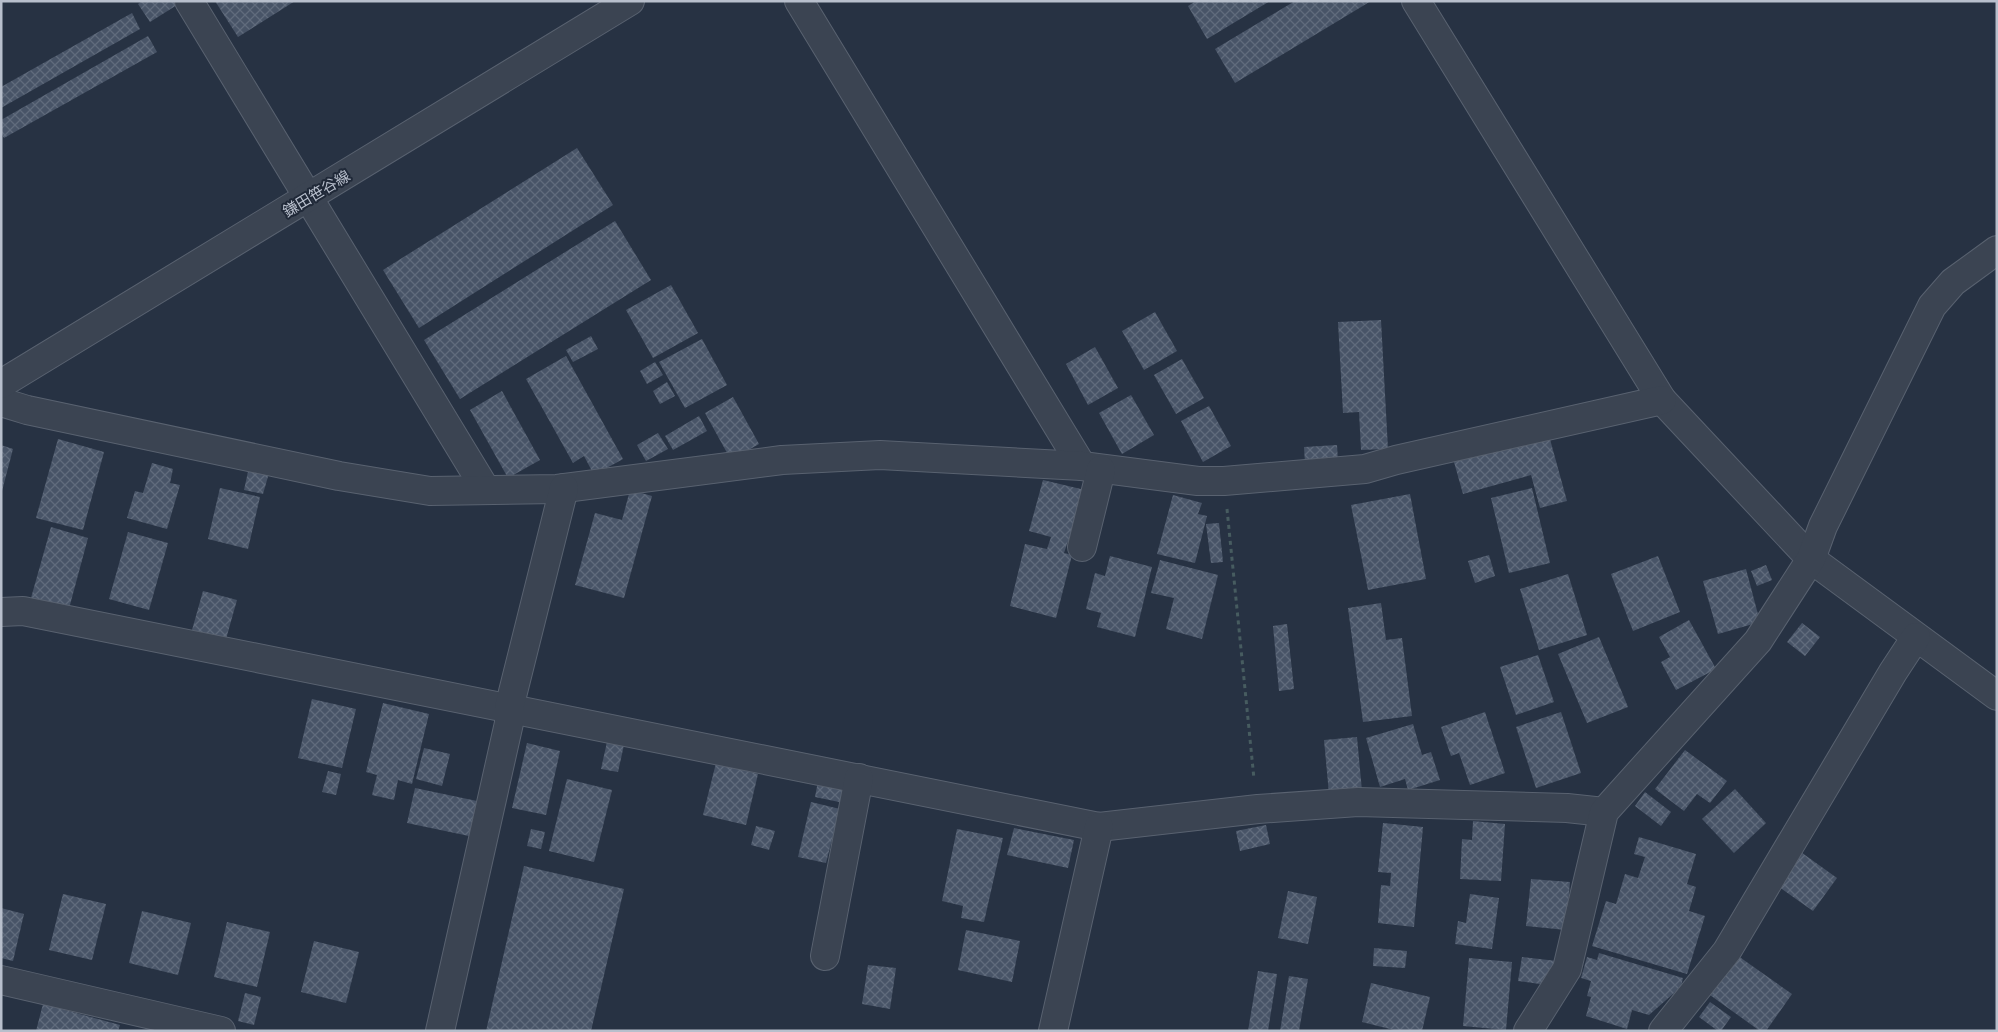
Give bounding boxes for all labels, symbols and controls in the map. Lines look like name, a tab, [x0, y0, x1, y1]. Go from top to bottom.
street label: 鎌田笹谷線	[279, 166, 353, 220]

